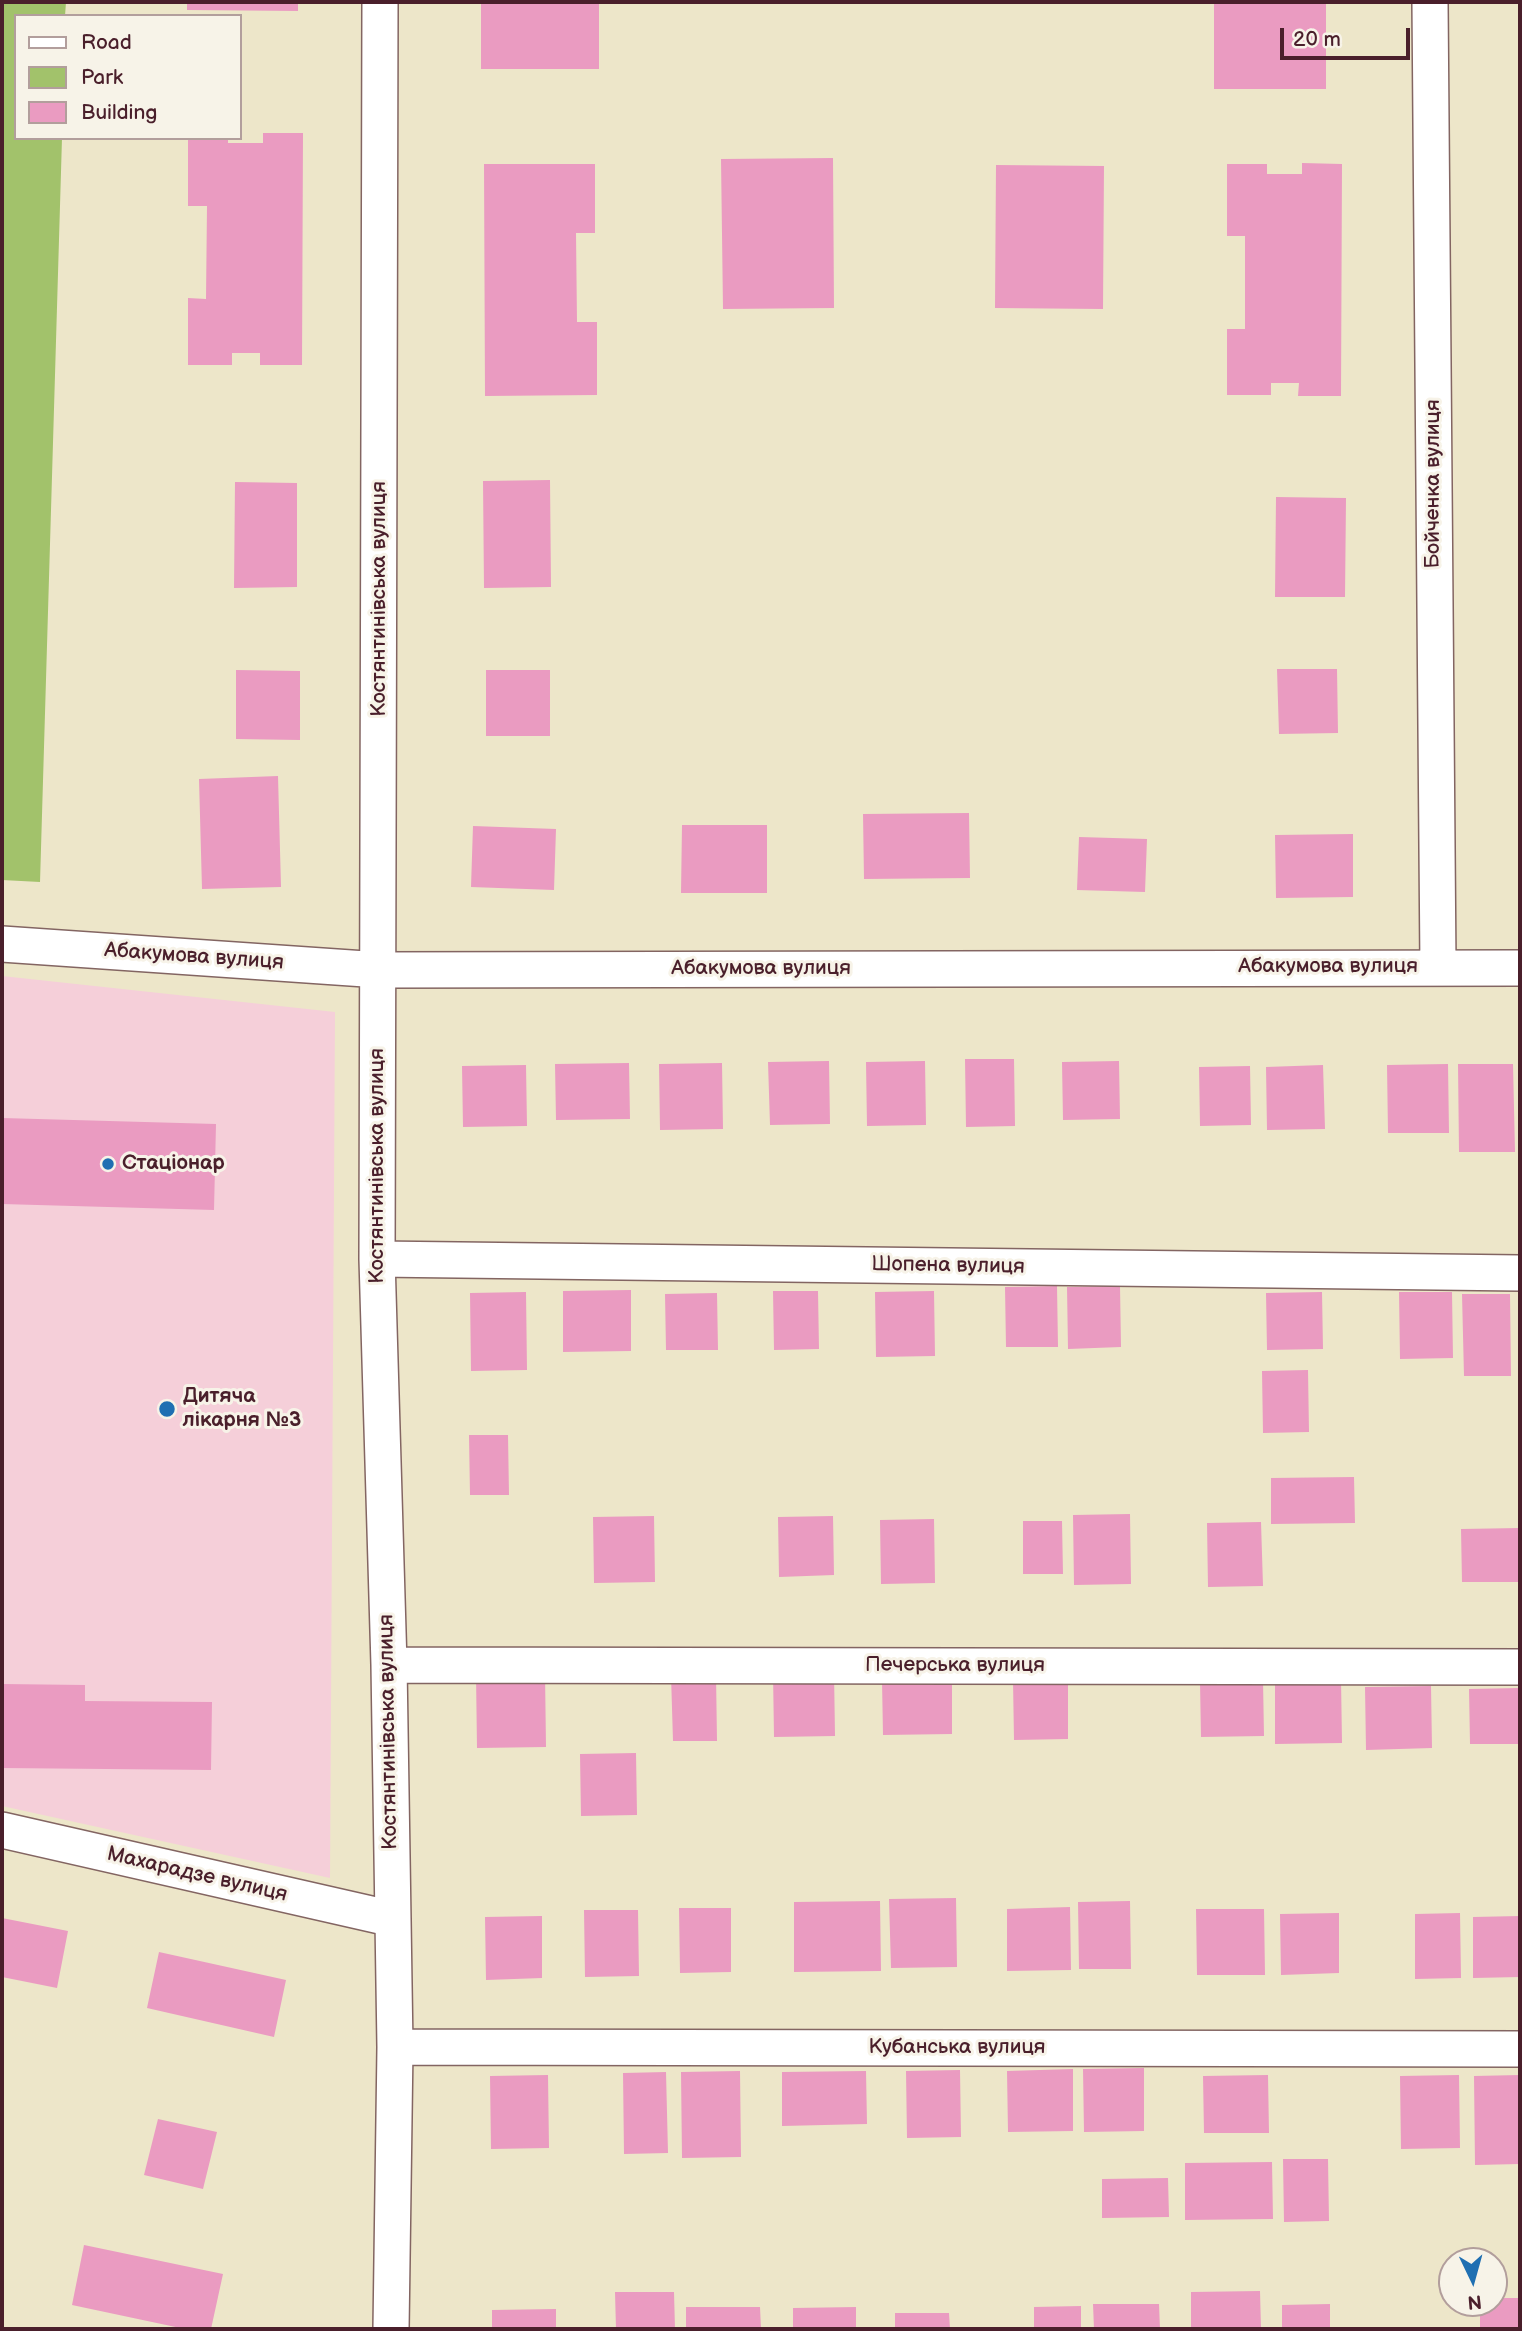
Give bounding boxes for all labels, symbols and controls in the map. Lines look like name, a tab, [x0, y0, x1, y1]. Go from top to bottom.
legend	[14, 14, 242, 140]
scale bar	[1284, 14, 1414, 58]
text: 20 m	[1293, 27, 1341, 52]
text: Road	[81, 30, 132, 55]
text: Park	[81, 65, 123, 90]
text: Building	[81, 100, 157, 125]
street label: Бойченка вулиця	[1421, 399, 1447, 569]
street label: Костянтинівська вулиця	[367, 481, 393, 717]
street label: Абакумова вулиця	[103, 938, 285, 976]
street label: Абакумова вулиця	[1238, 954, 1418, 980]
street label: Абакумова вулиця	[671, 956, 851, 982]
street label: Костянтинівська вулиця	[365, 1048, 391, 1284]
place label: Стаціонар	[122, 1151, 225, 1177]
marker: Стаціонар	[100, 1156, 116, 1172]
street label: Шопена вулиця	[871, 1252, 1025, 1280]
place label: Дитяча лікарня №3	[183, 1384, 301, 1434]
marker: Дитяча лікарня №3	[157, 1399, 177, 1419]
street label: Костянтинівська вулиця	[374, 1614, 404, 1850]
street label: Печерська вулиця	[865, 1653, 1045, 1679]
street label: Махарадзе вулиця	[104, 1842, 290, 1908]
street label: Кубанська вулиця	[869, 2035, 1045, 2061]
north arrow	[1438, 2247, 1508, 2317]
text: N	[1467, 2289, 1483, 2314]

